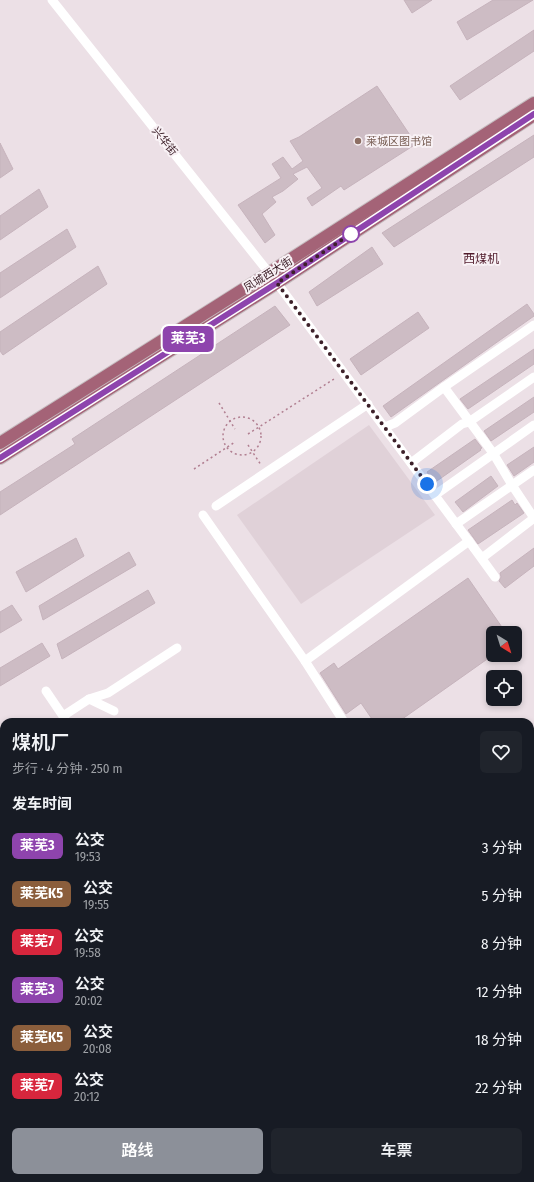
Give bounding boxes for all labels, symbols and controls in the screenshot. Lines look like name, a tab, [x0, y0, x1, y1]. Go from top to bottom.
street label: 兴华街	[149, 124, 180, 158]
place label: 莱城区图书馆	[366, 135, 432, 148]
marker: 莱城区图书馆	[353, 136, 363, 146]
unlabelled marker	[342, 225, 360, 243]
district label: 西煤机	[463, 252, 499, 266]
street label: 凤城西大街	[241, 254, 295, 295]
line badge: 莱芜3	[165, 326, 211, 352]
text: 莱芜3	[171, 330, 205, 347]
your location	[417, 474, 437, 494]
north arrow	[486, 626, 522, 662]
map controls	[486, 626, 522, 706]
button: locate	[486, 670, 522, 706]
text: 煤机厂	[12, 731, 69, 754]
button: heart	[480, 731, 522, 773]
text: 步行 · 4 分钟 · 250 m	[12, 761, 123, 776]
text: 发车时间	[12, 795, 72, 813]
text: 公交	[75, 831, 105, 849]
text: 莱芜3	[20, 837, 55, 854]
text: 3 分钟	[482, 839, 522, 857]
text: 19:53	[75, 849, 101, 864]
text: 公交	[83, 879, 113, 897]
text: 莱芜K5	[20, 885, 63, 902]
text: 5 分钟	[482, 887, 522, 905]
text: 19:55	[83, 897, 109, 912]
text: 公交	[74, 927, 104, 945]
text: 莱芜7	[20, 933, 54, 950]
text: 8 分钟	[481, 935, 522, 953]
text: 19:58	[74, 945, 101, 960]
text: 公交	[75, 975, 105, 993]
text: 莱芜3	[20, 981, 55, 998]
text: 12 分钟	[476, 983, 522, 1001]
text: 20:02	[75, 993, 102, 1008]
text: 公交	[83, 1023, 113, 1041]
text: 莱芜K5	[20, 1029, 63, 1046]
text: 18 分钟	[475, 1031, 522, 1049]
text: 20:08	[83, 1041, 112, 1056]
text: 公交	[74, 1071, 104, 1089]
text: 莱芜7	[20, 1077, 54, 1094]
text: 22 分钟	[475, 1079, 522, 1097]
text: 20:12	[74, 1089, 100, 1104]
button: 路线	[12, 1128, 263, 1174]
button: 车票	[271, 1128, 522, 1174]

